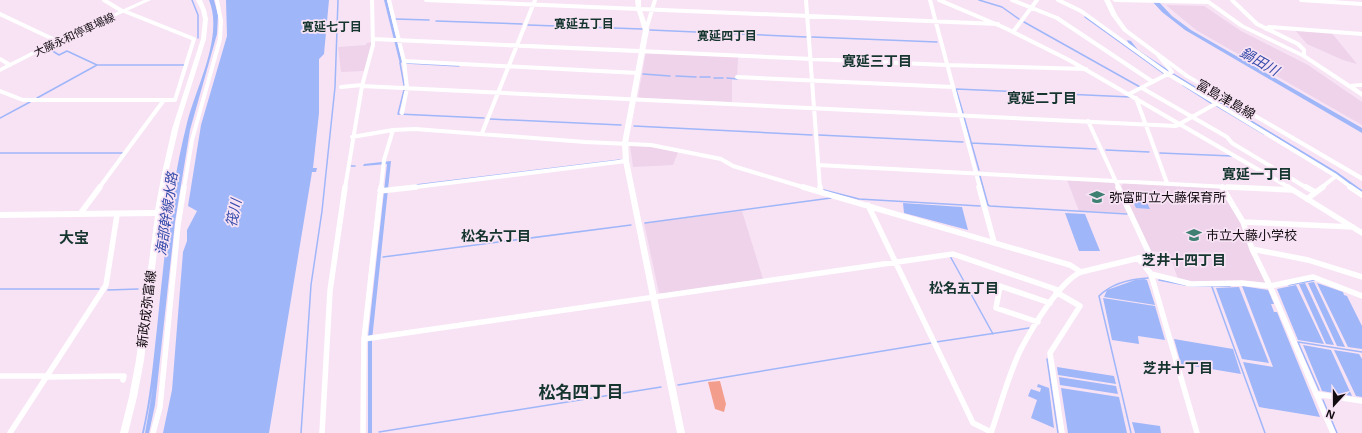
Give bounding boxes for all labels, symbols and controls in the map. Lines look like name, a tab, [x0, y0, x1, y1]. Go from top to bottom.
street label: 大藤永和停車場線	[31, 9, 117, 59]
district label: 寛延五丁目	[554, 15, 614, 32]
district label: 寛延七丁目	[302, 18, 362, 35]
district label: 寛延四丁目	[697, 27, 757, 44]
water label: 鍋田川	[1237, 42, 1285, 81]
district label: 寛延三丁目	[842, 51, 912, 70]
street label: 富島津島線	[1193, 75, 1259, 123]
district label: 寛延二丁目	[1007, 88, 1077, 107]
district label: 寛延一丁目	[1222, 164, 1292, 183]
water label: 海部幹線水路	[151, 170, 181, 257]
school or university icon: 弥富町立大藤保育所	[1088, 188, 1106, 206]
place label: 弥富町立大藤保育所	[1109, 188, 1226, 206]
water label: 筏川	[221, 195, 245, 229]
district label: 松名六丁目	[461, 226, 531, 245]
school or university icon: 市立大藤小学校	[1185, 226, 1203, 244]
place label: 市立大藤小学校	[1206, 226, 1297, 244]
district label: 大宝	[59, 227, 89, 247]
district label: 芝井十四丁目	[1142, 250, 1226, 269]
street label: 新政成弥富線	[132, 269, 160, 349]
district label: 松名五丁目	[929, 278, 999, 297]
district label: 芝井十丁目	[1143, 358, 1213, 377]
district label: 松名四丁目	[539, 380, 624, 403]
north arrow	[1314, 385, 1354, 425]
text: N	[1323, 406, 1337, 423]

